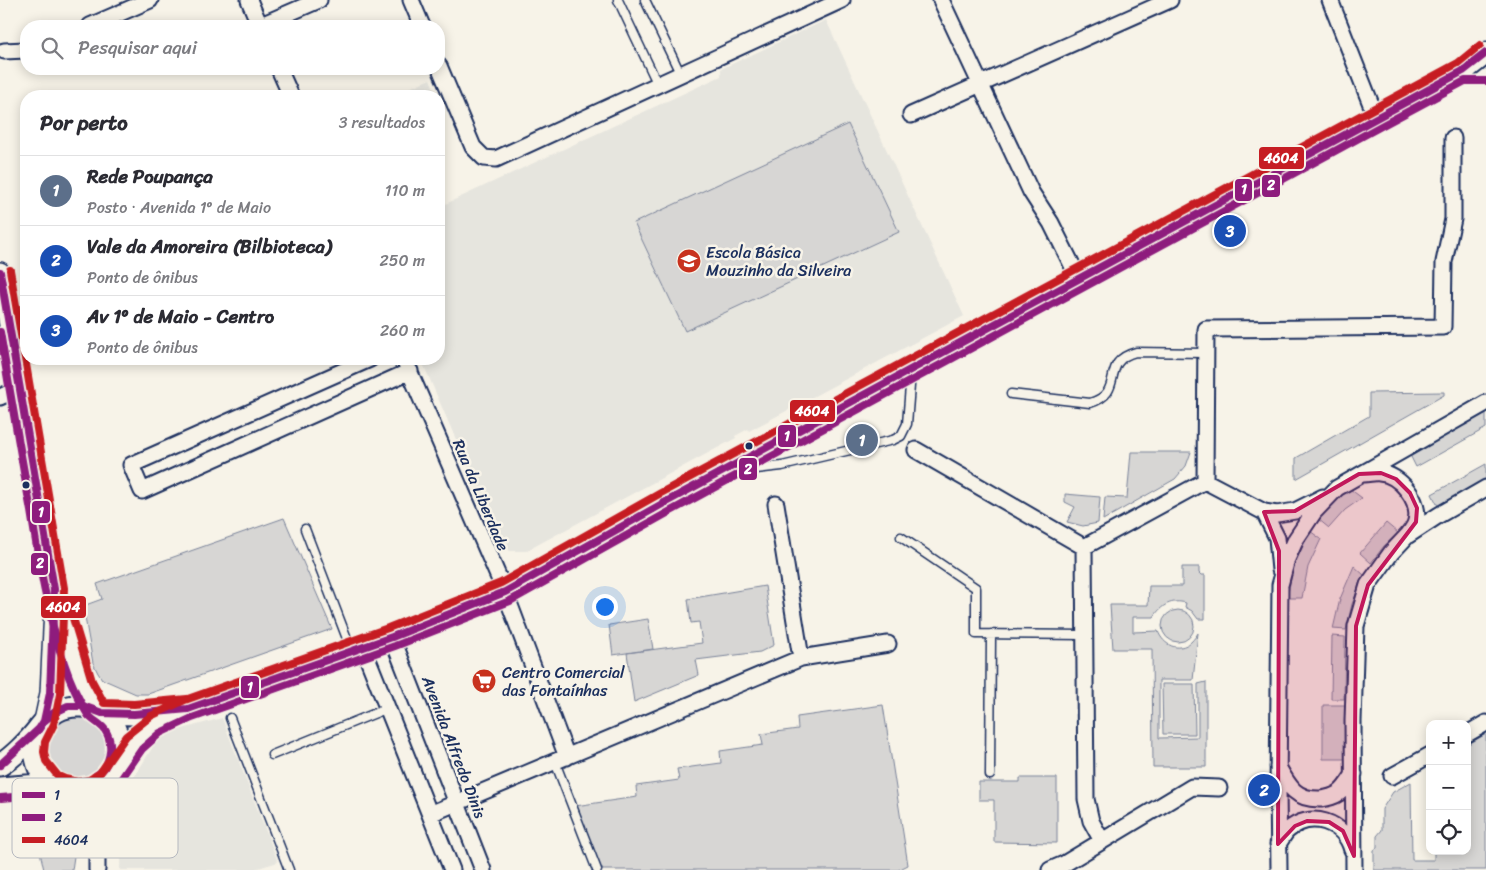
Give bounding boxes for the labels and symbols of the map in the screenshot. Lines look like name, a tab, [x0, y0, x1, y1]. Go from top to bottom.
line badge: 4604	[1258, 146, 1305, 170]
text: 4604	[1263, 146, 1298, 171]
text: 2	[1266, 173, 1276, 198]
line badge: 2	[1261, 174, 1281, 198]
text: 1	[1241, 177, 1247, 202]
line badge: 1	[1234, 178, 1253, 202]
pin: 3	[1214, 212, 1246, 250]
place label: Escola Básica Mouzinho da Silveira	[706, 238, 851, 285]
school or university icon: Escola Básica Mouzinho da Silveira	[676, 248, 702, 274]
line badge: 4604	[789, 399, 836, 423]
text: 4604	[794, 399, 829, 424]
pin: 1	[846, 421, 878, 459]
line badge: 1	[777, 424, 797, 448]
text: 1	[784, 424, 790, 449]
street label: Rua da Liberdade	[444, 434, 518, 556]
unlabelled marker	[744, 441, 754, 451]
line badge: 2	[738, 457, 758, 481]
text: 2	[743, 457, 753, 482]
unlabelled marker	[21, 480, 31, 490]
line badge: 1	[31, 500, 51, 524]
text: 1	[38, 500, 44, 525]
text: 2	[35, 551, 45, 576]
line badge: 2	[30, 552, 49, 576]
your location	[592, 594, 618, 620]
line badge: 4604	[40, 595, 87, 619]
text: 4604	[45, 595, 80, 620]
place label: Centro Comercial das Fontaínhas	[502, 658, 625, 705]
supermarket icon: Centro Comercial das Fontaínhas	[471, 668, 497, 694]
street label: Avenida Alfredo Dinis	[413, 670, 495, 823]
line badge: 1	[240, 675, 260, 699]
text: 1	[247, 675, 253, 700]
pin: 2	[1248, 771, 1280, 809]
legend	[12, 778, 178, 858]
text: 1	[54, 783, 60, 808]
text: 2	[54, 805, 62, 830]
text: 4604	[54, 828, 89, 853]

